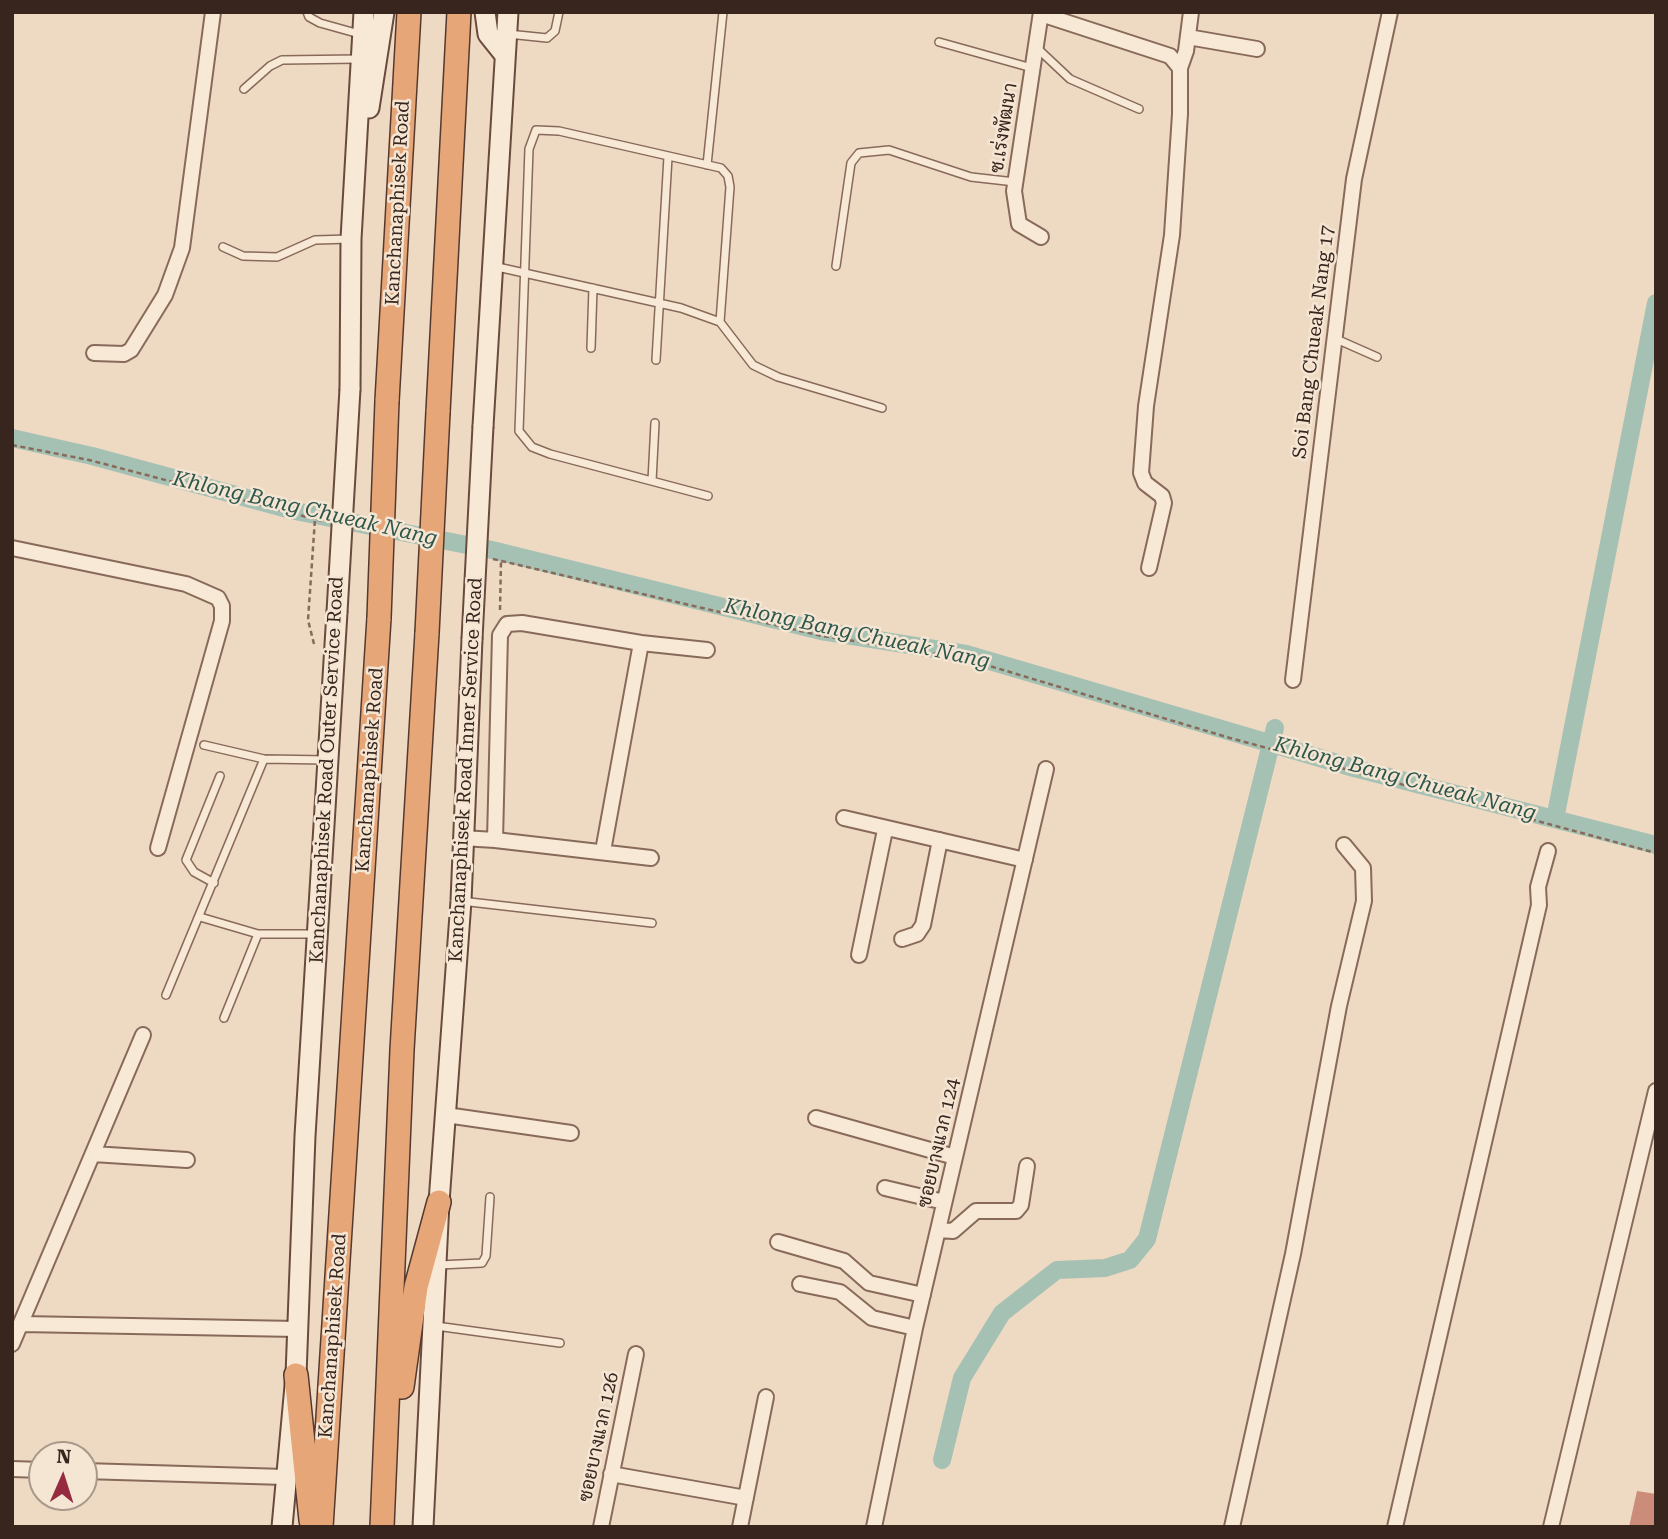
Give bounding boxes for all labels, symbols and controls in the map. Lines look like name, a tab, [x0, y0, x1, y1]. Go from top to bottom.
street label: ซ.เร่งพัฒนา	[986, 81, 1022, 175]
street label: Kanchanaphisek Road	[381, 100, 415, 306]
street label: Soi Bang Chueak Nang 17	[1288, 224, 1340, 460]
water label: Khlong Bang Chueak Nang	[170, 466, 440, 552]
street label: Kanchanaphisek Road Outer Service Road	[305, 576, 349, 964]
street label: Kanchanaphisek Road Inner Service Road	[445, 577, 487, 963]
water label: Khlong Bang Chueak Nang	[722, 594, 992, 674]
street label: Kanchanaphisek Road	[351, 667, 389, 873]
water label: Khlong Bang Chueak Nang	[1271, 732, 1539, 826]
street label: ซอยบางแวก 124	[913, 1076, 965, 1210]
street label: Kanchanaphisek Road	[314, 1233, 352, 1439]
street label: ซอยบางแวก 126	[574, 1370, 624, 1504]
north arrow	[28, 1441, 98, 1511]
text: N	[56, 1445, 72, 1468]

